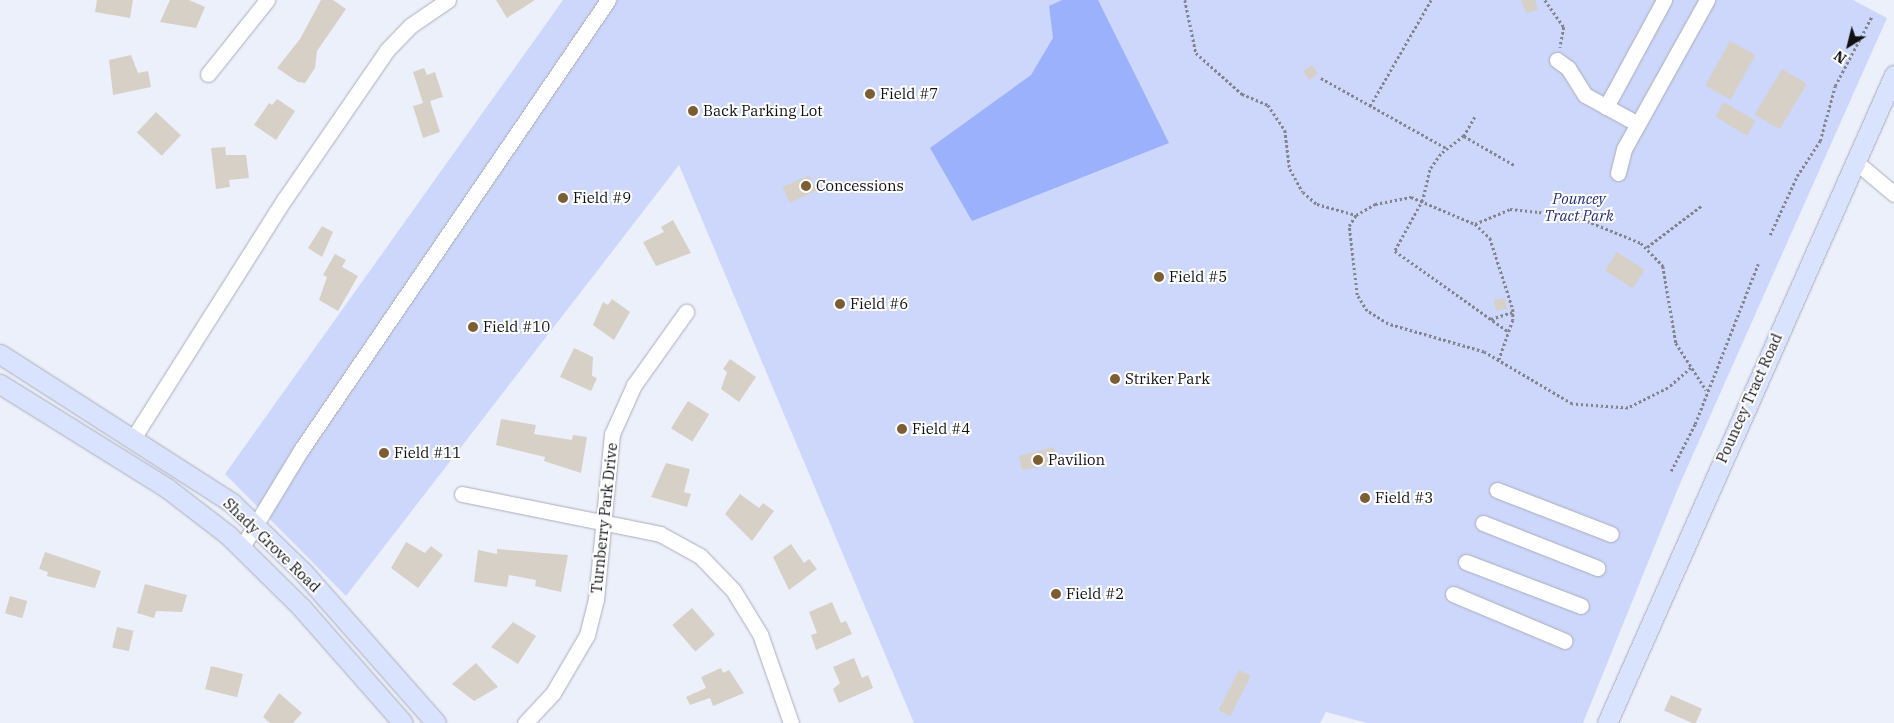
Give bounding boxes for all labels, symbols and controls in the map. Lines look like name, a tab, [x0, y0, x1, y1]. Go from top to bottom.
north arrow	[1824, 20, 1874, 70]
text: N	[1830, 47, 1850, 68]
place label: Field #7	[880, 85, 938, 103]
marker: Field #7	[864, 88, 876, 100]
place label: Back Parking Lot	[703, 102, 823, 120]
marker: Back Parking Lot	[687, 105, 699, 117]
place label: Concessions	[816, 177, 904, 195]
marker: Concessions	[800, 180, 812, 192]
place label: Field #9	[573, 189, 631, 207]
park label: Pouncey Tract Park	[1544, 189, 1614, 224]
marker: Field #9	[557, 192, 569, 204]
place label: Field #5	[1169, 268, 1227, 286]
marker: Field #5	[1153, 271, 1165, 283]
place label: Field #6	[850, 295, 908, 313]
marker: Field #6	[834, 298, 846, 310]
place label: Field #10	[483, 318, 550, 336]
marker: Field #10	[467, 321, 479, 333]
street label: Pouncey Tract Road	[1712, 330, 1786, 466]
place label: Striker Park	[1125, 370, 1210, 388]
marker: Striker Park	[1109, 373, 1121, 385]
place label: Field #4	[912, 420, 970, 438]
marker: Field #4	[896, 423, 908, 435]
street label: Turnberry Park Drive	[587, 442, 621, 594]
place label: Field #11	[394, 444, 461, 462]
marker: Field #11	[378, 447, 390, 459]
place label: Pavilion	[1048, 451, 1105, 469]
marker: Pavilion	[1032, 454, 1044, 466]
place label: Field #3	[1375, 489, 1433, 507]
marker: Field #3	[1359, 492, 1371, 504]
street label: Shady Grove Road	[220, 494, 324, 596]
place label: Field #2	[1066, 585, 1124, 603]
marker: Field #2	[1050, 588, 1062, 600]

